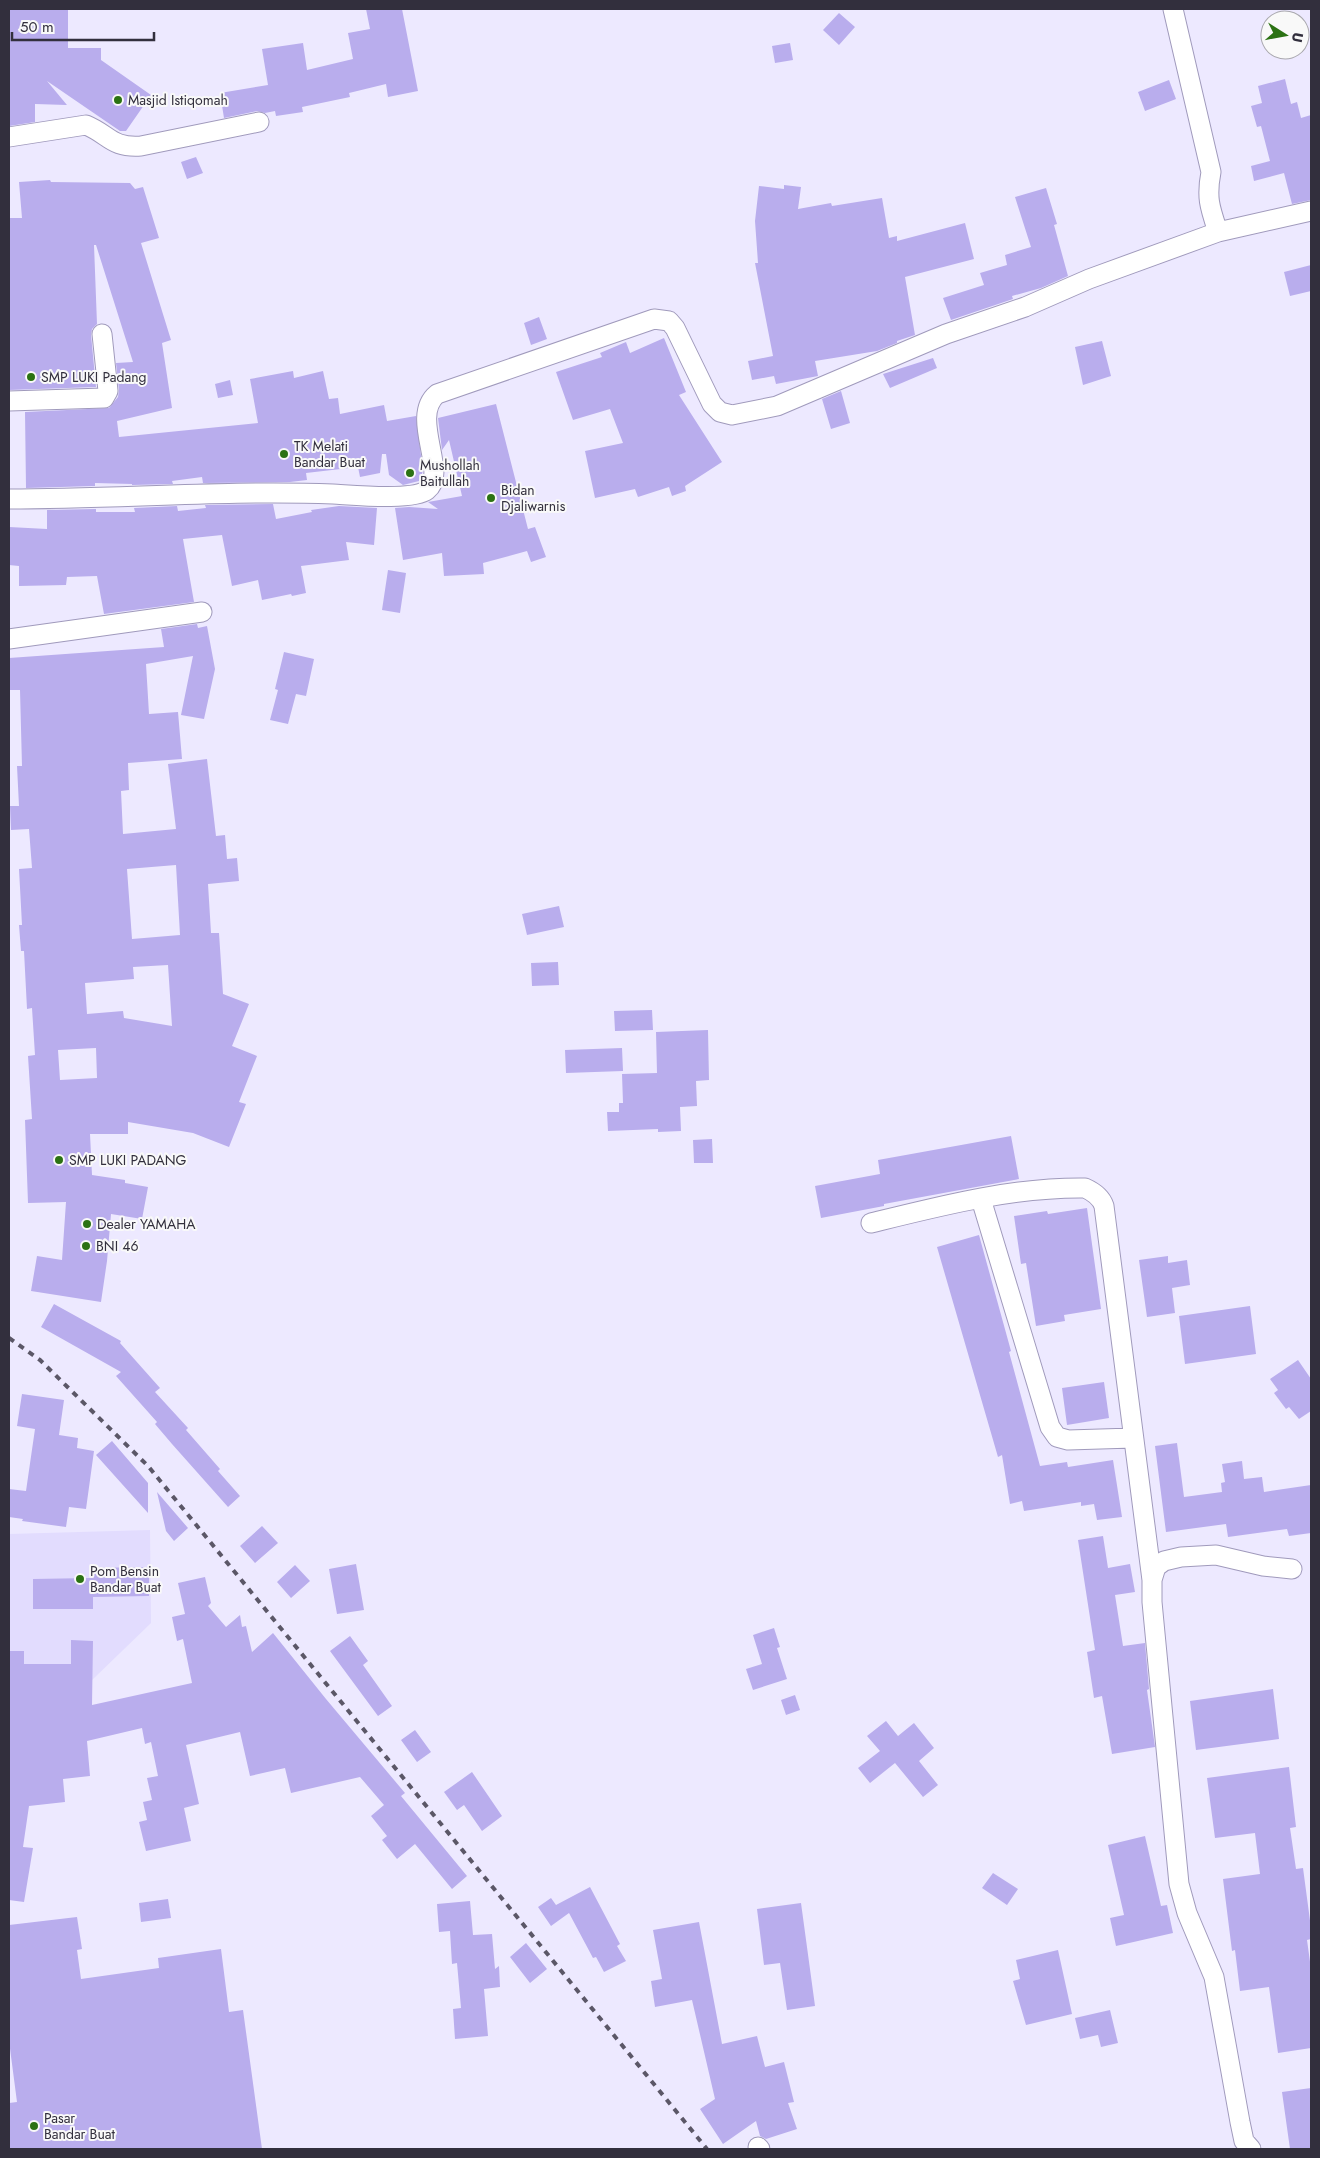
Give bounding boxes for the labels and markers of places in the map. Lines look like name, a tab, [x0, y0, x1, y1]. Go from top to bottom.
place label: Masjid Istiqomah	[128, 90, 228, 110]
marker: Masjid Istiqomah	[112, 94, 124, 106]
place label: SMP LUKI Padang	[41, 367, 147, 387]
marker: SMP LUKI Padang	[25, 371, 37, 383]
place label: TK Melati Bandar Buat	[294, 436, 366, 472]
marker: TK Melati Bandar Buat	[278, 448, 290, 460]
place label: Mushollah Baitullah	[420, 455, 480, 491]
marker: Mushollah Baitullah	[404, 467, 416, 479]
place label: Bidan Djaliwarnis	[501, 480, 566, 516]
marker: Bidan Djaliwarnis	[485, 492, 497, 504]
place label: SMP LUKI PADANG	[69, 1150, 187, 1170]
marker: SMP LUKI PADANG	[53, 1154, 65, 1166]
place label: Dealer YAMAHA	[97, 1214, 196, 1234]
marker: Dealer YAMAHA	[81, 1218, 93, 1230]
place label: BNI 46	[96, 1236, 139, 1256]
marker: BNI 46	[80, 1240, 92, 1252]
place label: Pom Bensin Bandar Buat	[90, 1561, 162, 1597]
marker: Pom Bensin Bandar Buat	[74, 1573, 86, 1585]
place label: Pasar Bandar Buat	[44, 2108, 116, 2144]
marker: Pasar Bandar Buat	[28, 2120, 40, 2132]

